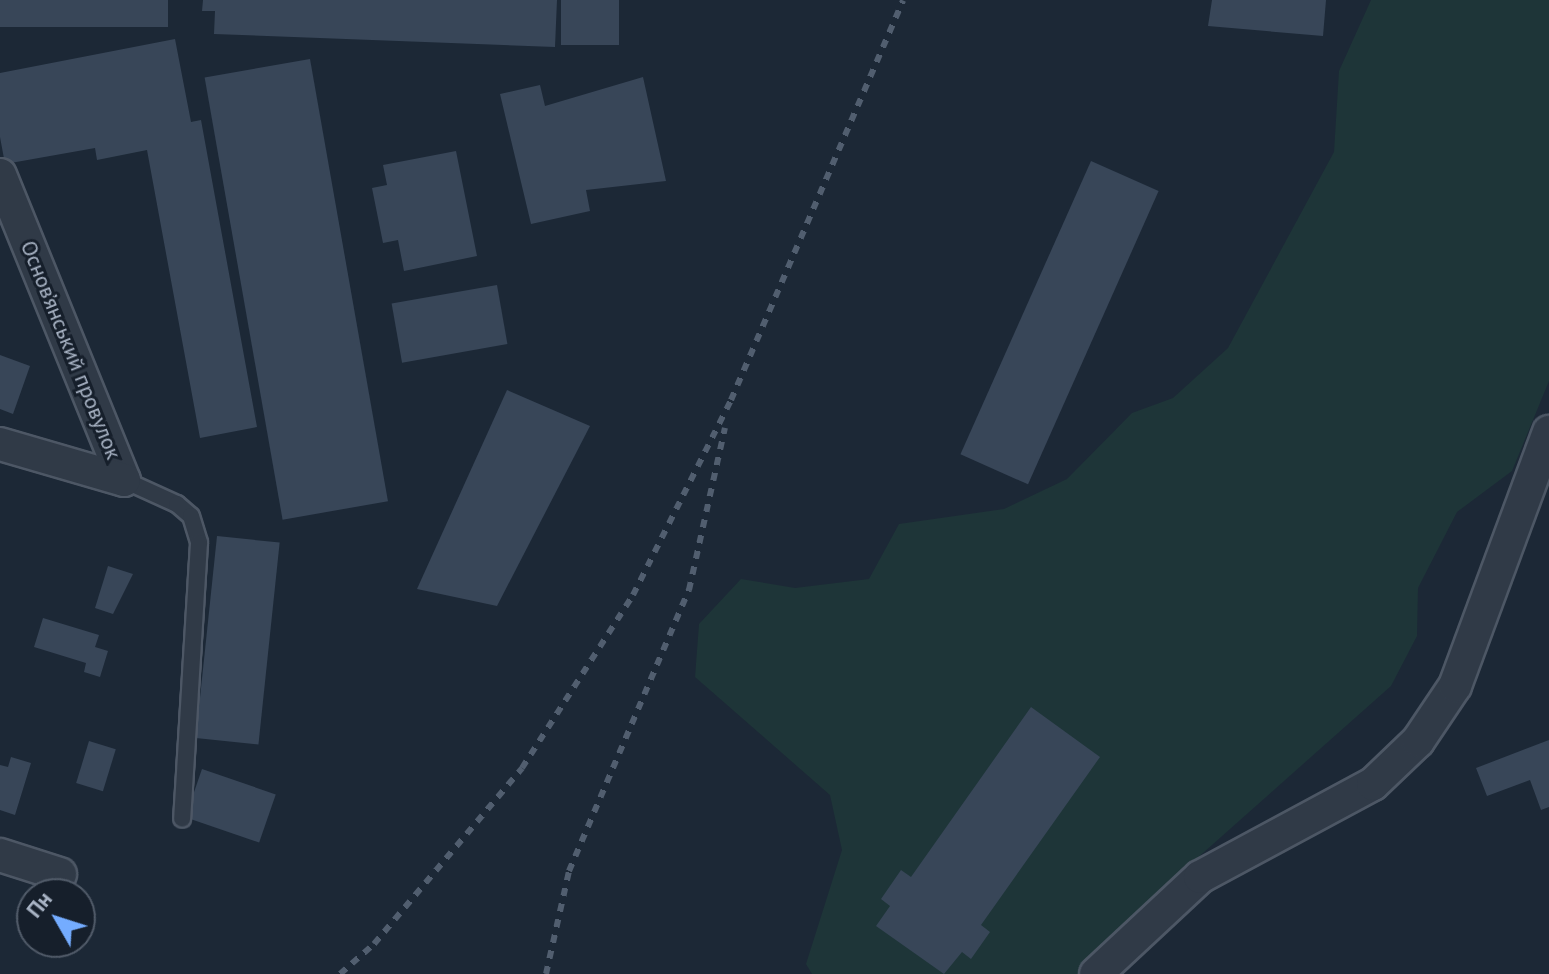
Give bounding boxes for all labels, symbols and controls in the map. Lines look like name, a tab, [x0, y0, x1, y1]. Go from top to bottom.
street label: Основ’янський провулок	[15, 237, 127, 463]
north arrow	[16, 878, 96, 958]
text: Пн	[20, 885, 58, 923]

